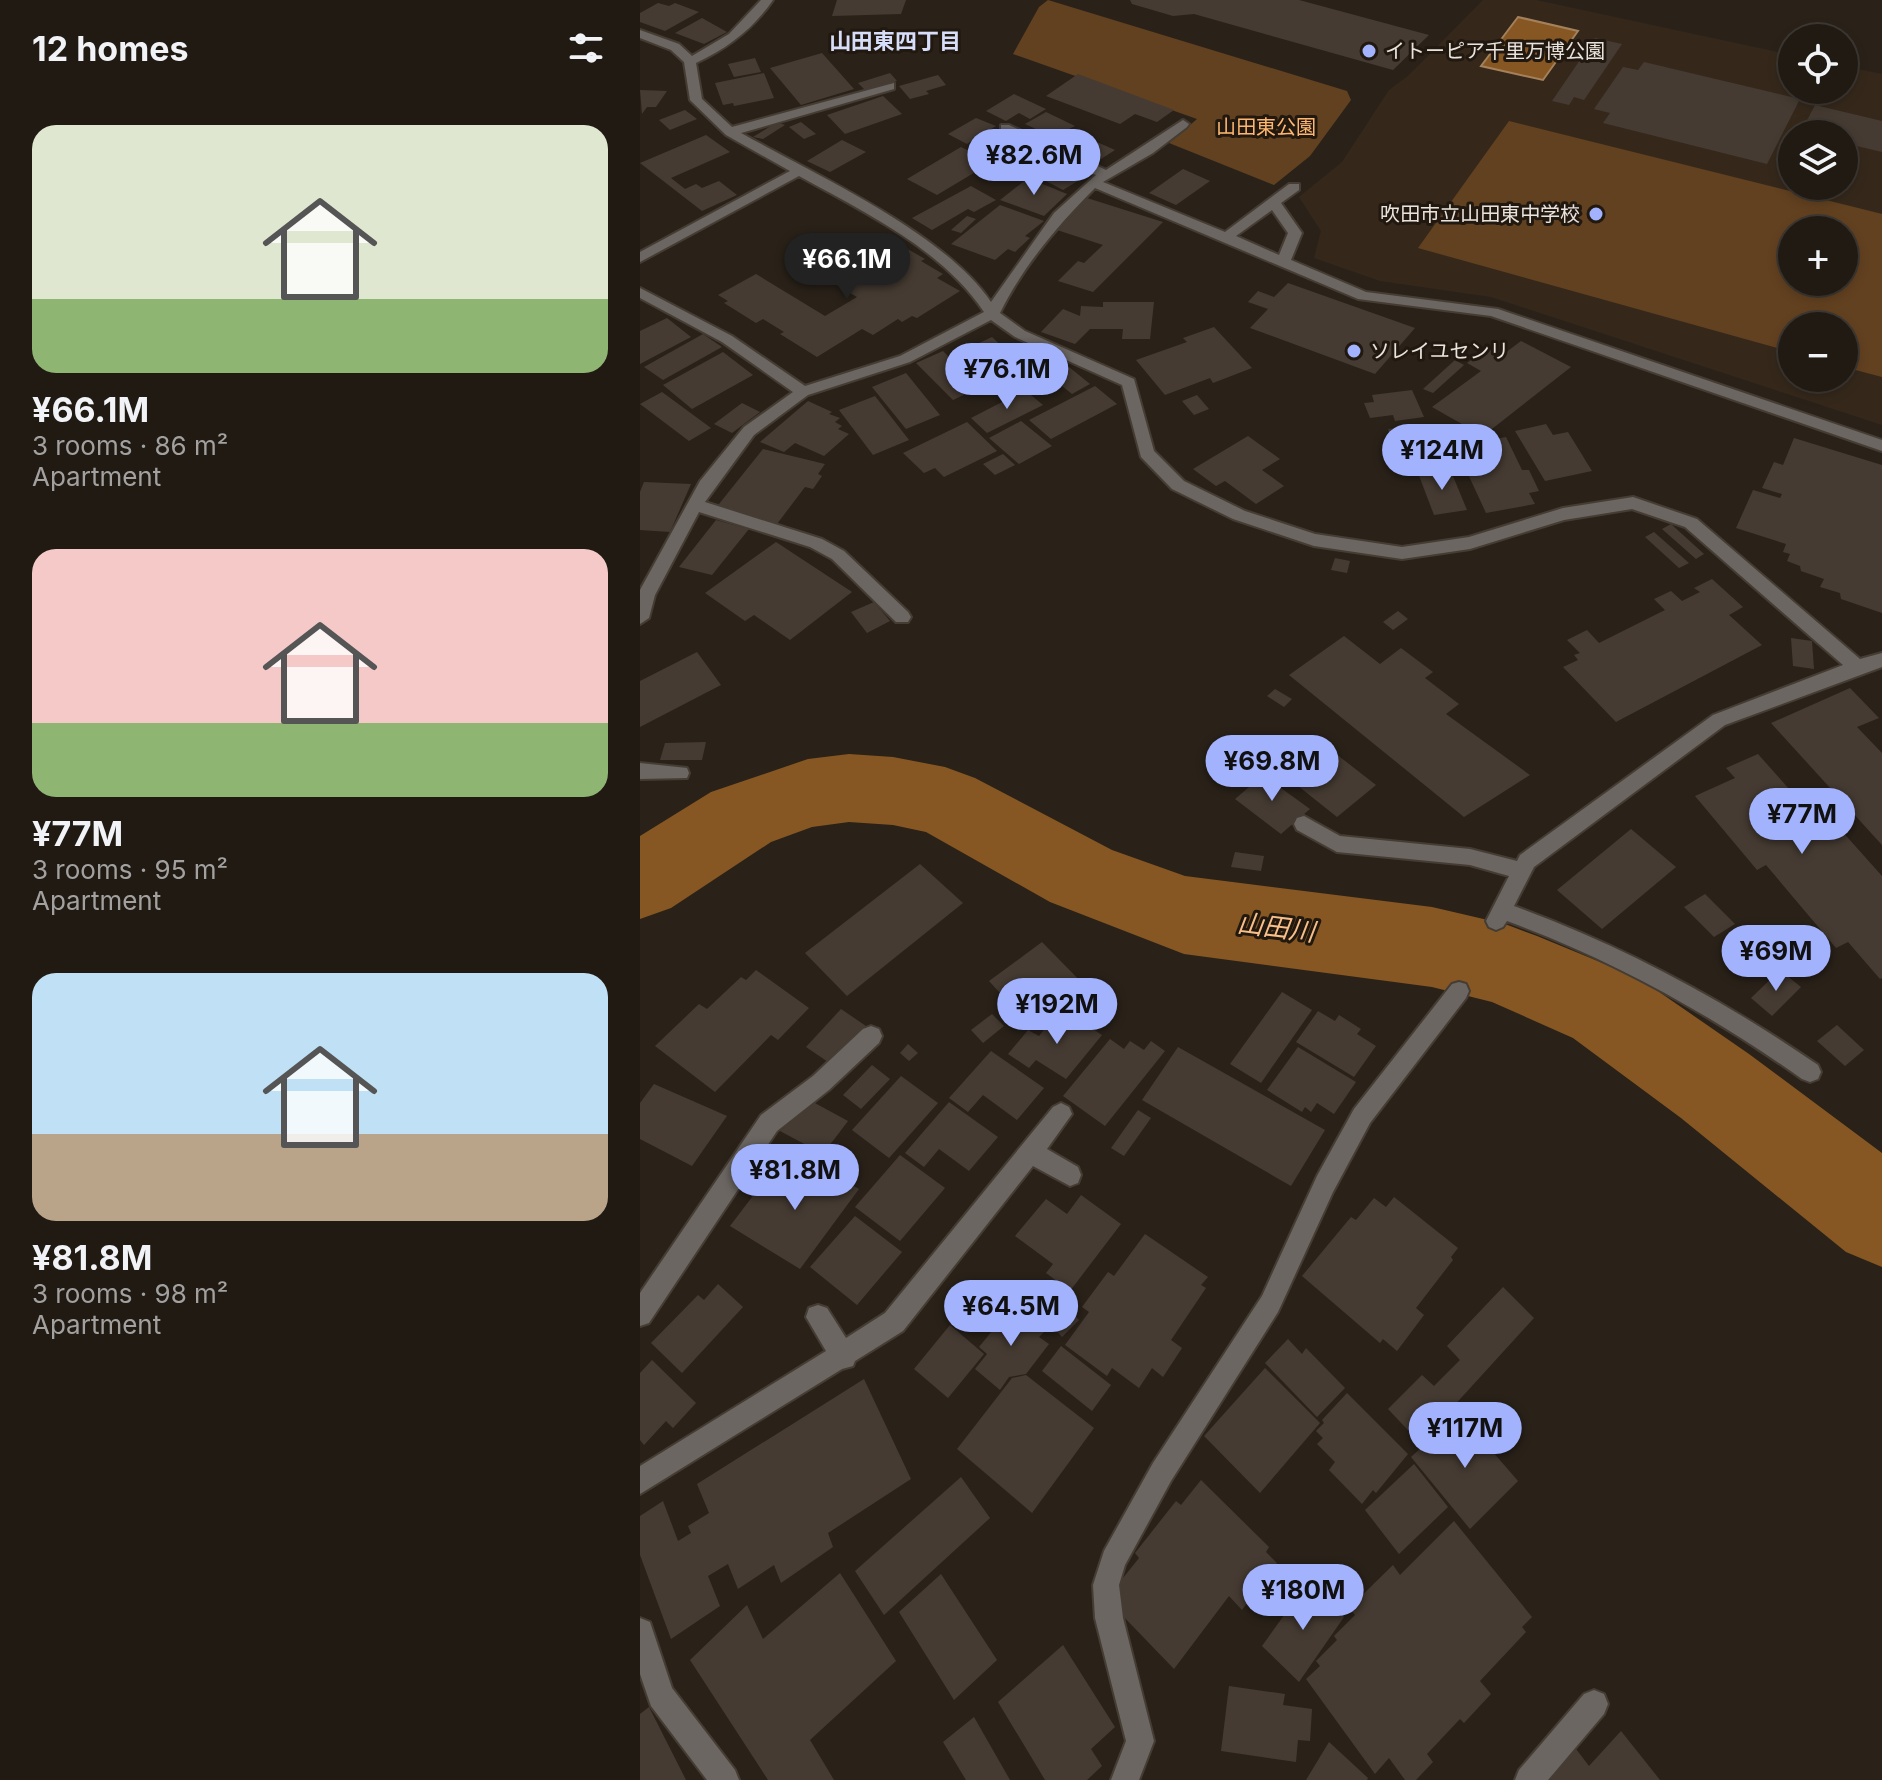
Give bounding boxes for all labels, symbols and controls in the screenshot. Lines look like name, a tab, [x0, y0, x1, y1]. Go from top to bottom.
map controls	[1778, 24, 1858, 392]
button: locate	[1778, 24, 1858, 104]
icon: filters	[564, 26, 608, 70]
text: 12 homes	[32, 28, 188, 69]
district label: 山田東四丁目	[829, 28, 961, 54]
place label: イトーピア千里万博公園	[1385, 39, 1605, 63]
marker: イトーピア千里万博公園	[1360, 42, 1378, 60]
park label: 山田東公園	[1216, 115, 1316, 139]
button: layers	[1778, 120, 1858, 200]
pin: ¥82.6M	[969, 129, 1099, 197]
text: ¥82.6M	[985, 139, 1083, 170]
icon: home	[248, 177, 392, 321]
place label: 吹田市立山田東中学校	[1380, 202, 1580, 226]
marker: 吹田市立山田東中学校	[1587, 205, 1605, 223]
button: +	[1778, 216, 1858, 296]
pin: ¥66.1M	[782, 233, 912, 301]
text: ¥66.1M	[802, 243, 892, 274]
button: −	[1778, 312, 1858, 392]
place label: ソレイユセンリ	[1370, 339, 1510, 363]
marker: ソレイユセンリ	[1345, 342, 1363, 360]
pin: ¥76.1M	[942, 343, 1072, 411]
text: ¥76.1M	[963, 353, 1051, 384]
text: ¥66.1M	[32, 389, 149, 430]
pin: ¥124M	[1386, 424, 1498, 492]
text: 3 rooms · 86 m²	[32, 430, 228, 461]
text: ¥124M	[1400, 434, 1484, 465]
text: Apartment	[32, 461, 161, 492]
icon: home	[248, 601, 392, 745]
pin: ¥69.8M	[1207, 735, 1337, 803]
text: ¥69.8M	[1224, 745, 1320, 776]
pin: ¥77M	[1755, 788, 1849, 856]
text: ¥77M	[1767, 798, 1837, 829]
text: ¥77M	[32, 813, 123, 854]
text: 3 rooms · 95 m²	[32, 854, 228, 885]
text: Apartment	[32, 885, 161, 916]
water label: 山田川	[1235, 907, 1320, 948]
pin: ¥69M	[1729, 925, 1823, 993]
text: ¥69M	[1740, 935, 1812, 966]
pin: ¥192M	[1001, 978, 1113, 1046]
text: ¥192M	[1015, 988, 1099, 1019]
icon: home	[248, 1025, 392, 1169]
pin: ¥81.8M	[730, 1144, 860, 1212]
text: ¥81.8M	[749, 1154, 841, 1185]
text: ¥81.8M	[32, 1237, 152, 1278]
text: 3 rooms · 98 m²	[32, 1278, 228, 1309]
pin: ¥64.5M	[946, 1280, 1076, 1348]
text: ¥64.5M	[962, 1290, 1060, 1321]
text: Apartment	[32, 1309, 161, 1340]
pin: ¥117M	[1409, 1402, 1521, 1470]
text: ¥117M	[1427, 1412, 1503, 1443]
pin: ¥180M	[1247, 1564, 1359, 1632]
text: ¥180M	[1261, 1574, 1345, 1605]

